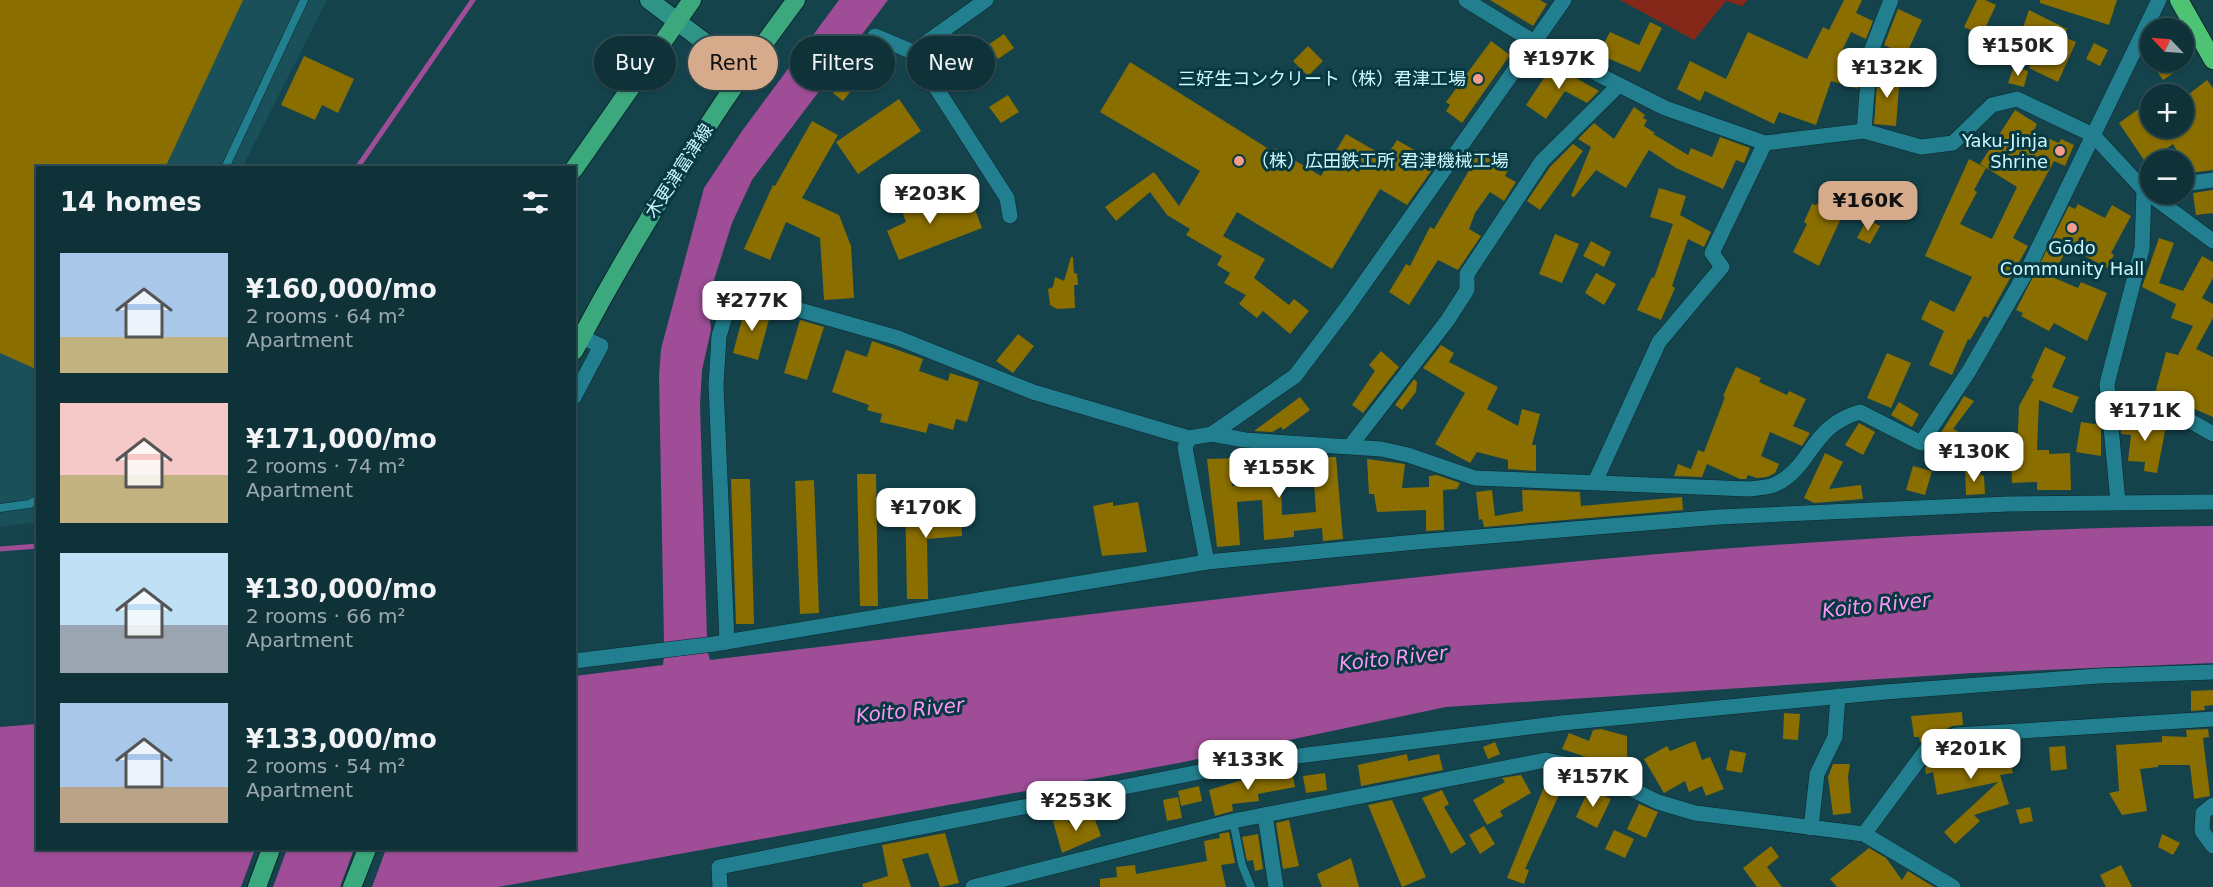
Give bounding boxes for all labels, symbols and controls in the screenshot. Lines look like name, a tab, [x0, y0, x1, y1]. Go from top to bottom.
north arrow	[2140, 18, 2194, 72]
map controls	[2140, 18, 2194, 204]
pin: ¥150K	[1976, 26, 2060, 77]
text: ¥150K	[1982, 33, 2054, 57]
chip: Buy	[594, 36, 676, 90]
chip: Rent	[688, 36, 778, 90]
chip: Filters	[790, 36, 895, 90]
chip: New	[907, 36, 995, 90]
pin: ¥197K	[1517, 39, 1601, 90]
text: ¥197K	[1523, 46, 1595, 70]
pin: ¥132K	[1845, 48, 1929, 99]
text: ¥132K	[1851, 55, 1923, 79]
place label: 三好生コンクリート（株）君津工場	[1178, 68, 1466, 89]
marker: 三好生コンクリート（株）君津工場	[1471, 72, 1485, 86]
button: +	[2140, 84, 2194, 138]
street label: 木更津富津線	[640, 120, 717, 222]
place label: Yaku-Jinja Shrine	[1961, 130, 2048, 172]
marker: Yaku-Jinja Shrine	[2053, 144, 2067, 158]
place label: （株）広田鉄工所 君津機械工場	[1251, 150, 1509, 171]
button: −	[2140, 150, 2194, 204]
marker: （株）広田鉄工所 君津機械工場	[1232, 154, 1246, 168]
pin: ¥203K	[888, 174, 972, 225]
text: ¥203K	[894, 181, 966, 205]
pin: ¥160K	[1826, 181, 1910, 232]
icon: filters	[519, 186, 552, 219]
text: 14 homes	[60, 187, 202, 217]
text: ¥160K	[1832, 188, 1904, 212]
marker: Gōdo Community Hall	[2065, 221, 2079, 235]
place label: Gōdo Community Hall	[2000, 237, 2144, 279]
text: ¥160,000/mo	[246, 274, 437, 304]
icon: home	[108, 277, 180, 349]
pin: ¥277K	[710, 281, 794, 332]
text: ¥277K	[716, 288, 788, 312]
text: 2 rooms · 64 m²	[246, 304, 406, 328]
text: Apartment	[246, 328, 353, 352]
pin: ¥171K	[2103, 391, 2187, 442]
text: ¥171K	[2109, 398, 2181, 422]
text: ¥171,000/mo	[246, 424, 437, 454]
icon: home	[108, 427, 180, 499]
pin: ¥130K	[1932, 432, 2016, 483]
text: ¥130K	[1938, 439, 2010, 463]
pin: ¥155K	[1237, 448, 1321, 499]
text: 2 rooms · 74 m²	[246, 454, 406, 478]
text: ¥155K	[1243, 455, 1315, 479]
text: Apartment	[246, 478, 353, 502]
pin: ¥170K	[884, 488, 968, 539]
text: ¥170K	[890, 495, 962, 519]
text: ¥130,000/mo	[246, 574, 437, 604]
icon: home	[108, 577, 180, 649]
water label: Koito River	[1821, 587, 1933, 623]
text: 2 rooms · 66 m²	[246, 604, 406, 628]
text: Apartment	[246, 628, 353, 652]
water label: Koito River	[1338, 640, 1450, 676]
water label: Koito River	[855, 692, 967, 728]
text: ¥133,000/mo	[246, 724, 437, 754]
icon: home	[108, 727, 180, 799]
pin: ¥201K	[1929, 729, 2013, 780]
text: ¥201K	[1935, 736, 2007, 760]
pin: ¥133K	[1206, 740, 1290, 791]
text: ¥133K	[1212, 747, 1284, 771]
text: 2 rooms · 54 m²	[246, 754, 406, 778]
pin: ¥157K	[1551, 757, 1635, 808]
text: ¥157K	[1557, 764, 1629, 788]
text: Apartment	[246, 778, 353, 802]
pin: ¥253K	[1034, 781, 1118, 832]
text: ¥253K	[1040, 788, 1112, 812]

